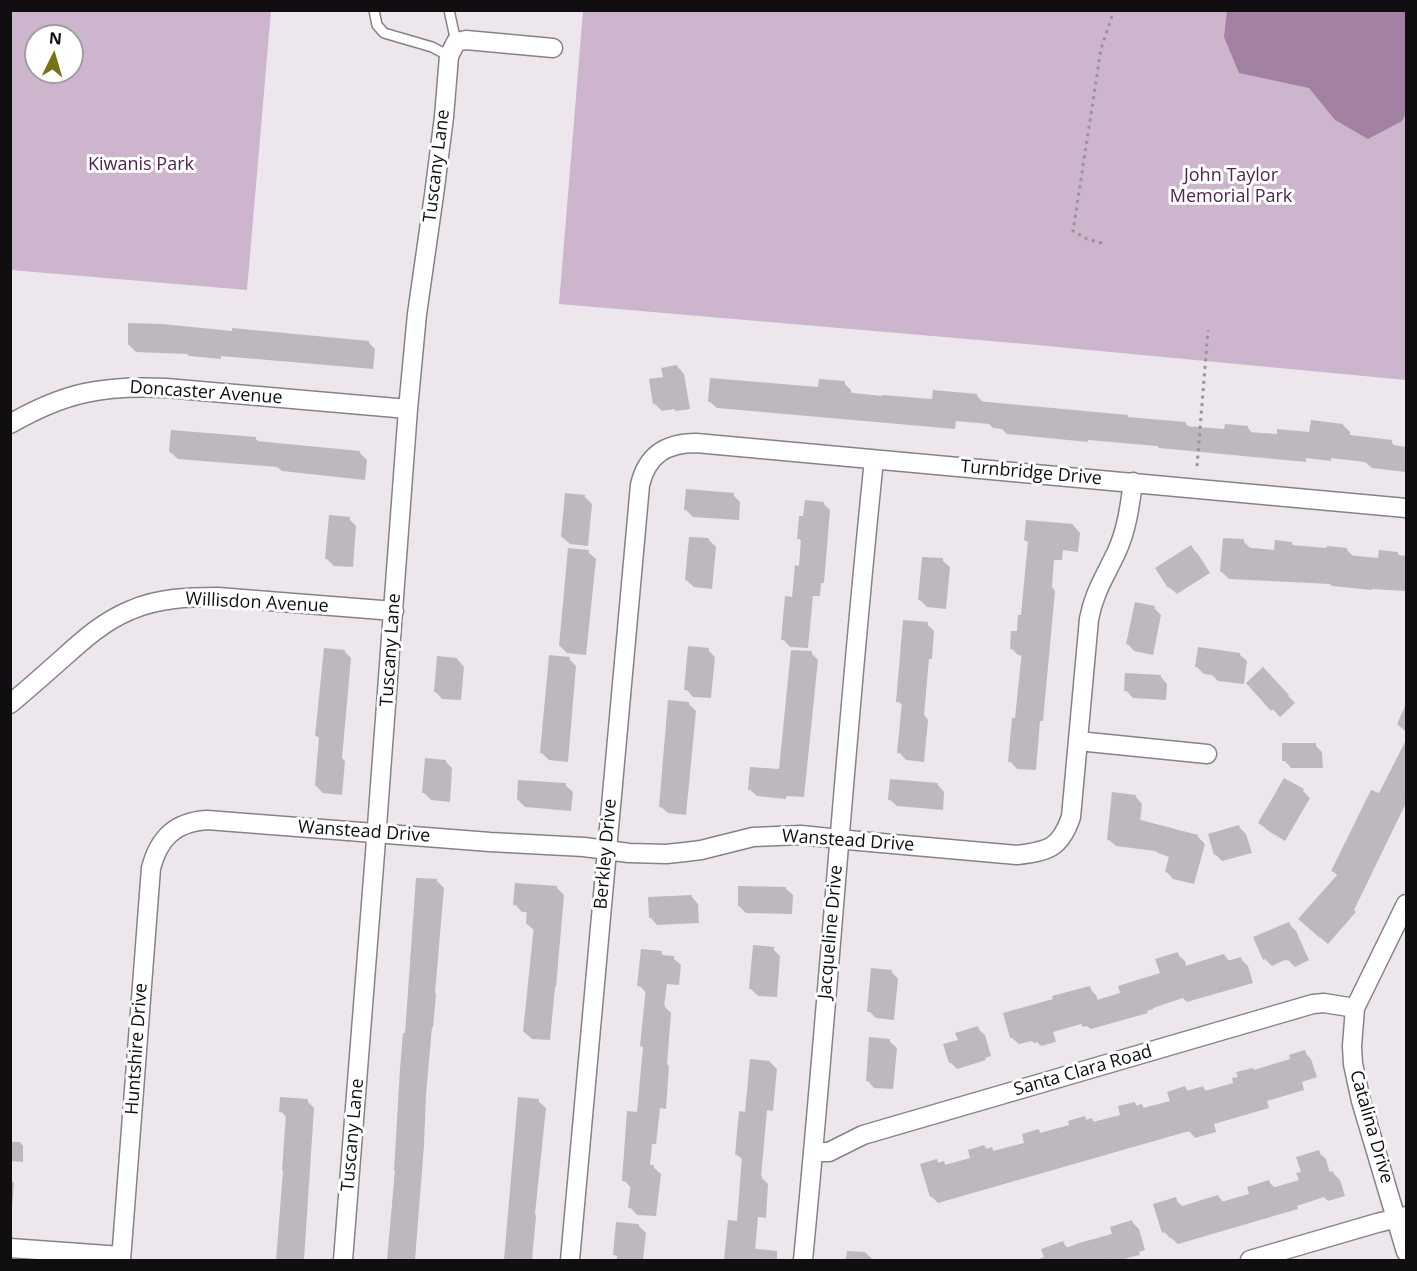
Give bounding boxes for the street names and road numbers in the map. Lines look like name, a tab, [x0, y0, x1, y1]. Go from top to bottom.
street label: Tuscany Lane	[419, 108, 455, 224]
street label: Doncaster Avenue	[129, 377, 283, 409]
street label: Turnbridge Drive	[959, 456, 1103, 490]
street label: Willisdon Avenue	[185, 588, 329, 618]
street label: Tuscany Lane	[376, 593, 406, 707]
street label: Berkley Drive	[590, 798, 622, 910]
street label: Wanstead Drive	[297, 817, 431, 847]
street label: Wanstead Drive	[781, 826, 915, 856]
street label: Jacqueline Drive	[814, 864, 848, 1000]
street label: Huntshire Drive	[122, 982, 152, 1116]
street label: Santa Clara Road	[1011, 1041, 1155, 1101]
street label: Catalina Drive	[1345, 1068, 1397, 1186]
street label: Tuscany Lane	[337, 1078, 369, 1192]

